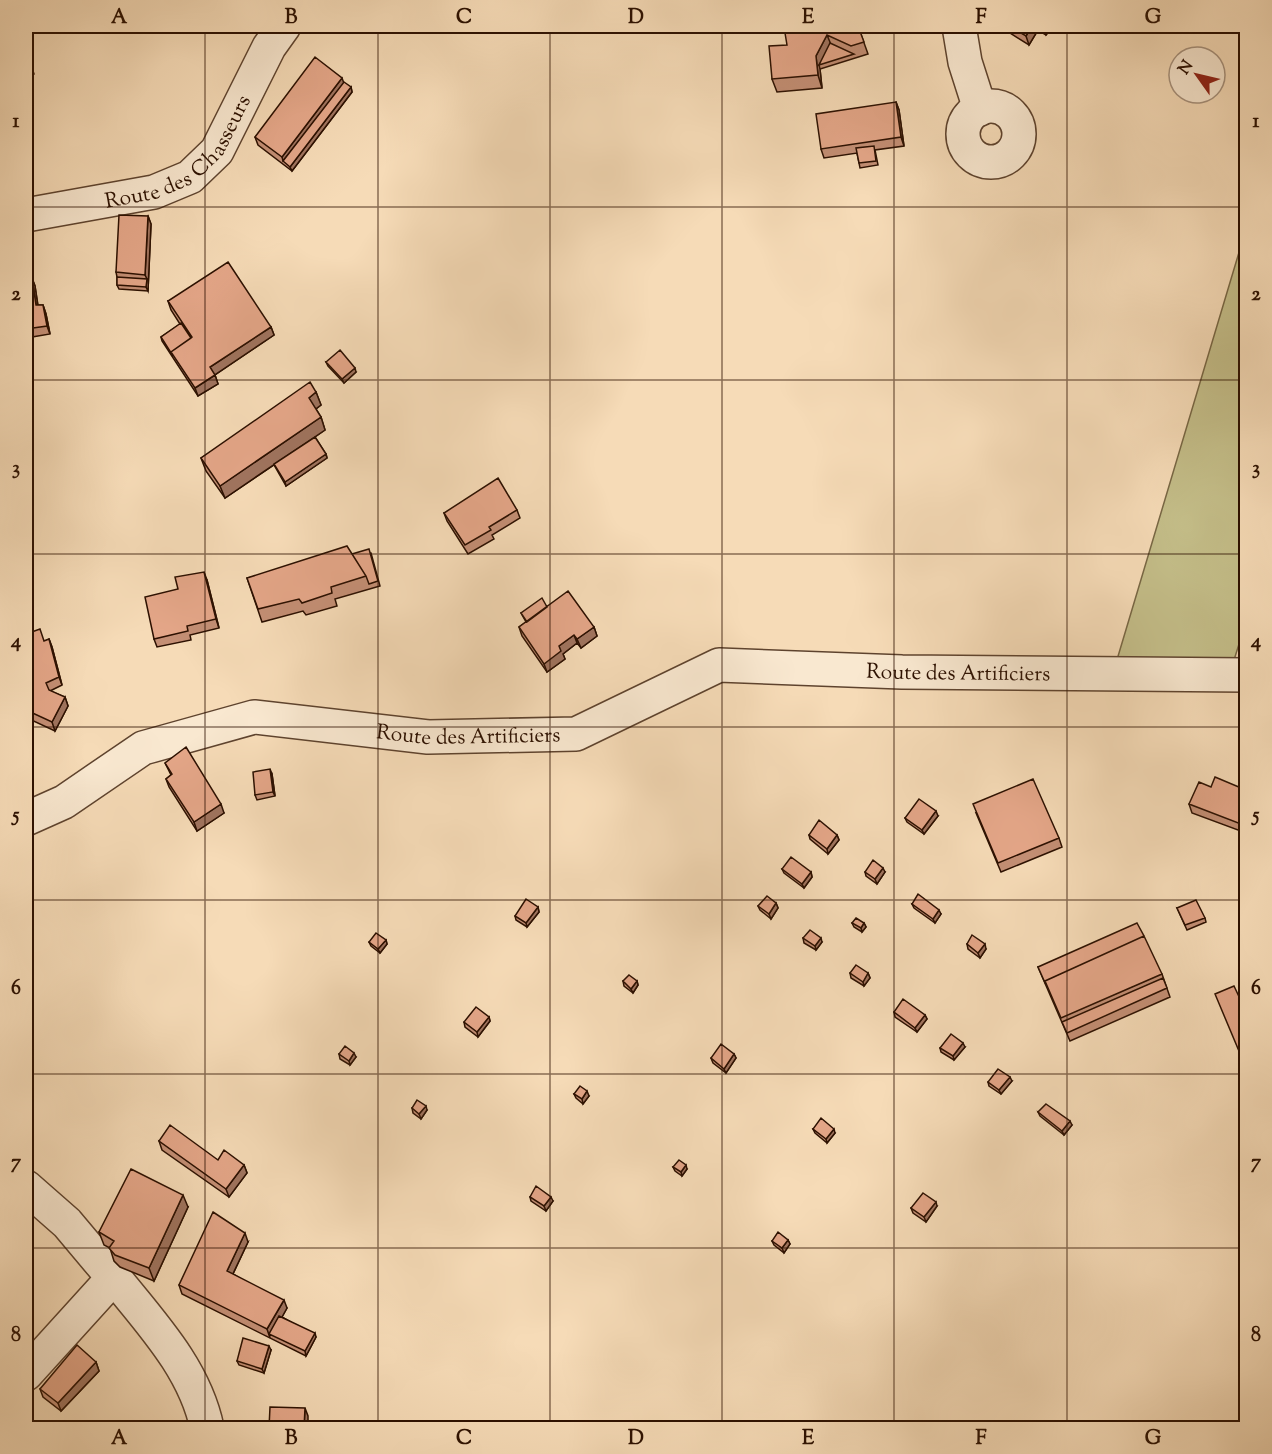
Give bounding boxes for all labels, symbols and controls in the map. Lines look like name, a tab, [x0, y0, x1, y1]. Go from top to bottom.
text: A	[111, 4, 128, 33]
text: B	[285, 4, 298, 33]
text: C	[456, 4, 472, 33]
text: D	[628, 4, 644, 33]
text: E	[802, 4, 815, 33]
text: F	[975, 4, 987, 33]
text: G	[1145, 4, 1162, 33]
north arrow	[1167, 45, 1227, 105]
text: N	[1174, 56, 1200, 80]
street label: Route des Chasseurs	[103, 91, 260, 218]
text: 1	[13, 108, 20, 137]
text: 1	[1253, 108, 1260, 137]
text: 2	[11, 281, 21, 310]
text: 2	[1251, 281, 1261, 310]
text: 3	[12, 455, 20, 484]
text: 3	[1252, 455, 1260, 484]
text: 4	[10, 628, 21, 657]
text: 4	[1250, 628, 1261, 657]
street label: Route des Artificiers	[866, 658, 1051, 690]
street label: Route des Artificiers	[375, 718, 561, 754]
text: 5	[11, 802, 20, 831]
text: 5	[1251, 802, 1260, 831]
text: 6	[11, 975, 21, 1004]
text: 6	[1251, 975, 1261, 1004]
text: 7	[11, 1149, 22, 1178]
text: 7	[1251, 1149, 1262, 1178]
text: 8	[11, 1322, 21, 1351]
text: 8	[1251, 1322, 1261, 1351]
text: A	[111, 1425, 128, 1454]
text: B	[285, 1425, 298, 1454]
text: C	[456, 1425, 472, 1454]
text: D	[628, 1425, 644, 1454]
text: E	[802, 1425, 815, 1454]
text: F	[975, 1425, 987, 1454]
text: G	[1145, 1425, 1162, 1454]

